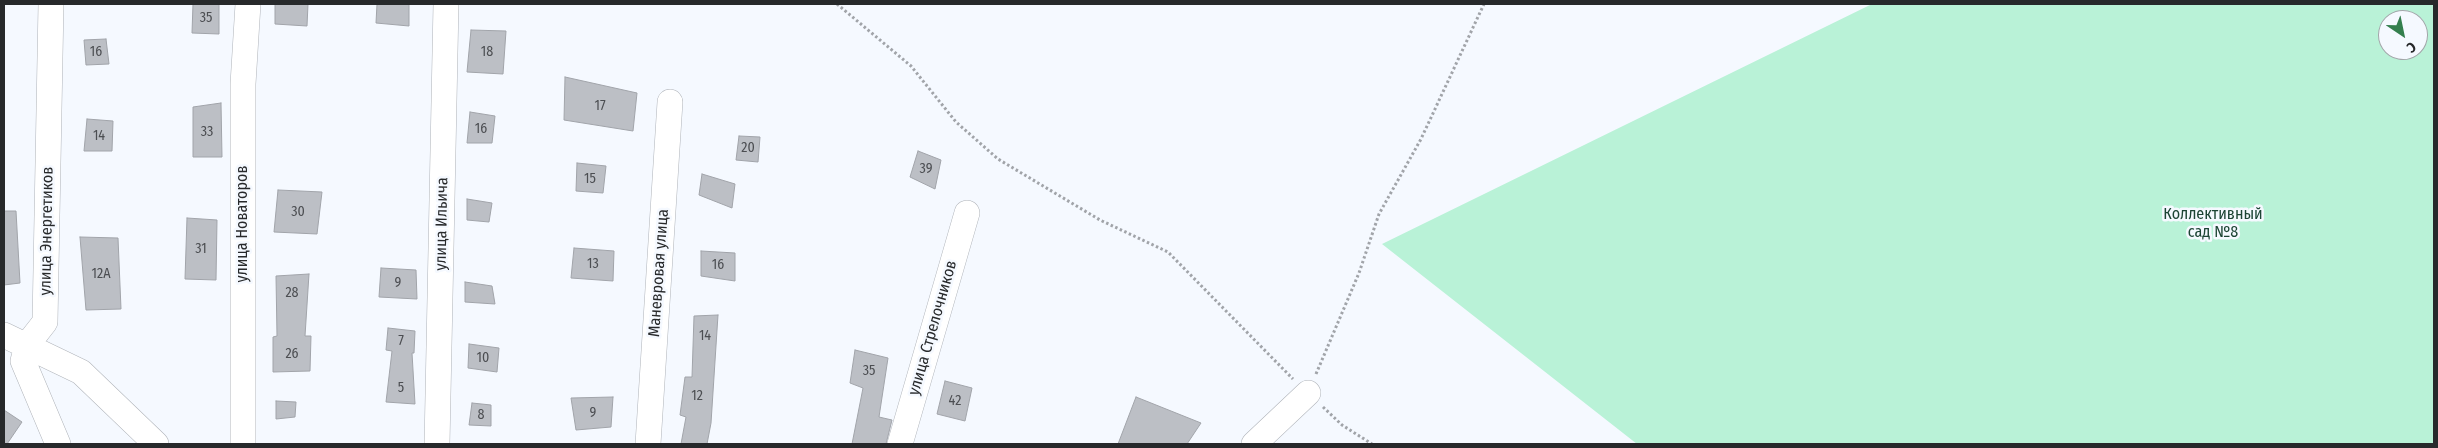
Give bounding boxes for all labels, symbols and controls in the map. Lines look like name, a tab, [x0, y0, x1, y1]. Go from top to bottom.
house number: 35	[200, 10, 212, 26]
north arrow	[2378, 10, 2428, 60]
text: С	[2403, 38, 2419, 56]
house number: 16	[90, 44, 102, 60]
house number: 18	[481, 44, 493, 60]
house number: 17	[594, 98, 606, 114]
house number: 16	[475, 121, 487, 137]
house number: 33	[201, 124, 213, 140]
house number: 14	[93, 128, 105, 144]
house number: 20	[741, 140, 755, 156]
house number: 39	[920, 161, 932, 177]
street label: улица Энергетиков	[36, 166, 58, 296]
street label: улица Новаторов	[233, 166, 253, 282]
house number: 15	[584, 171, 596, 187]
street label: улица Ильича	[432, 177, 452, 271]
house number: 30	[291, 204, 305, 220]
park label: Коллективный сад №8	[2163, 205, 2263, 243]
street label: Маневровая улица	[645, 208, 673, 338]
house number: 31	[195, 241, 207, 257]
house number: 13	[587, 256, 599, 272]
house number: 16	[712, 257, 724, 273]
street label: улица Стрелочников	[905, 258, 961, 398]
house number: 12А	[92, 266, 110, 282]
house number: 9	[395, 275, 401, 291]
house number: 28	[285, 285, 299, 301]
house number: 14	[699, 328, 711, 344]
house number: 7	[398, 333, 404, 349]
house number: 26	[285, 346, 299, 362]
house number: 10	[477, 350, 489, 366]
house number: 35	[863, 363, 875, 379]
house number: 5	[398, 380, 404, 396]
house number: 12	[691, 388, 703, 404]
house number: 42	[949, 393, 961, 409]
house number: 9	[590, 405, 596, 421]
house number: 8	[478, 407, 484, 423]

